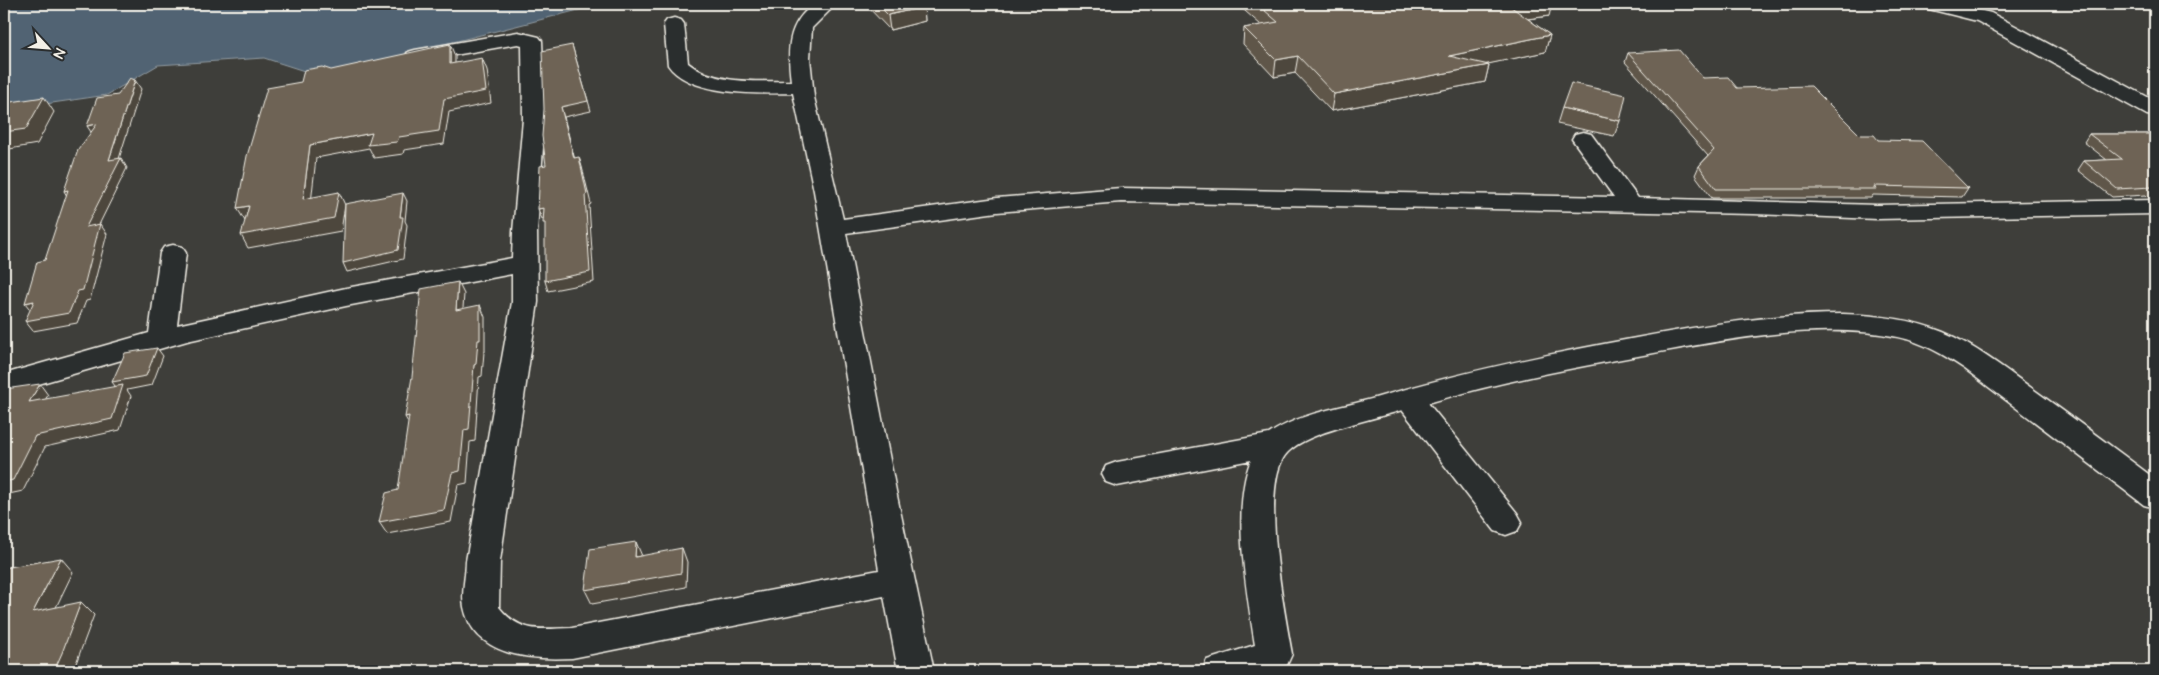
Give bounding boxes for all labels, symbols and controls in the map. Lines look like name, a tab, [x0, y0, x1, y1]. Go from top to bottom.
north arrow	[22, 22, 72, 72]
text: N	[48, 45, 70, 62]

